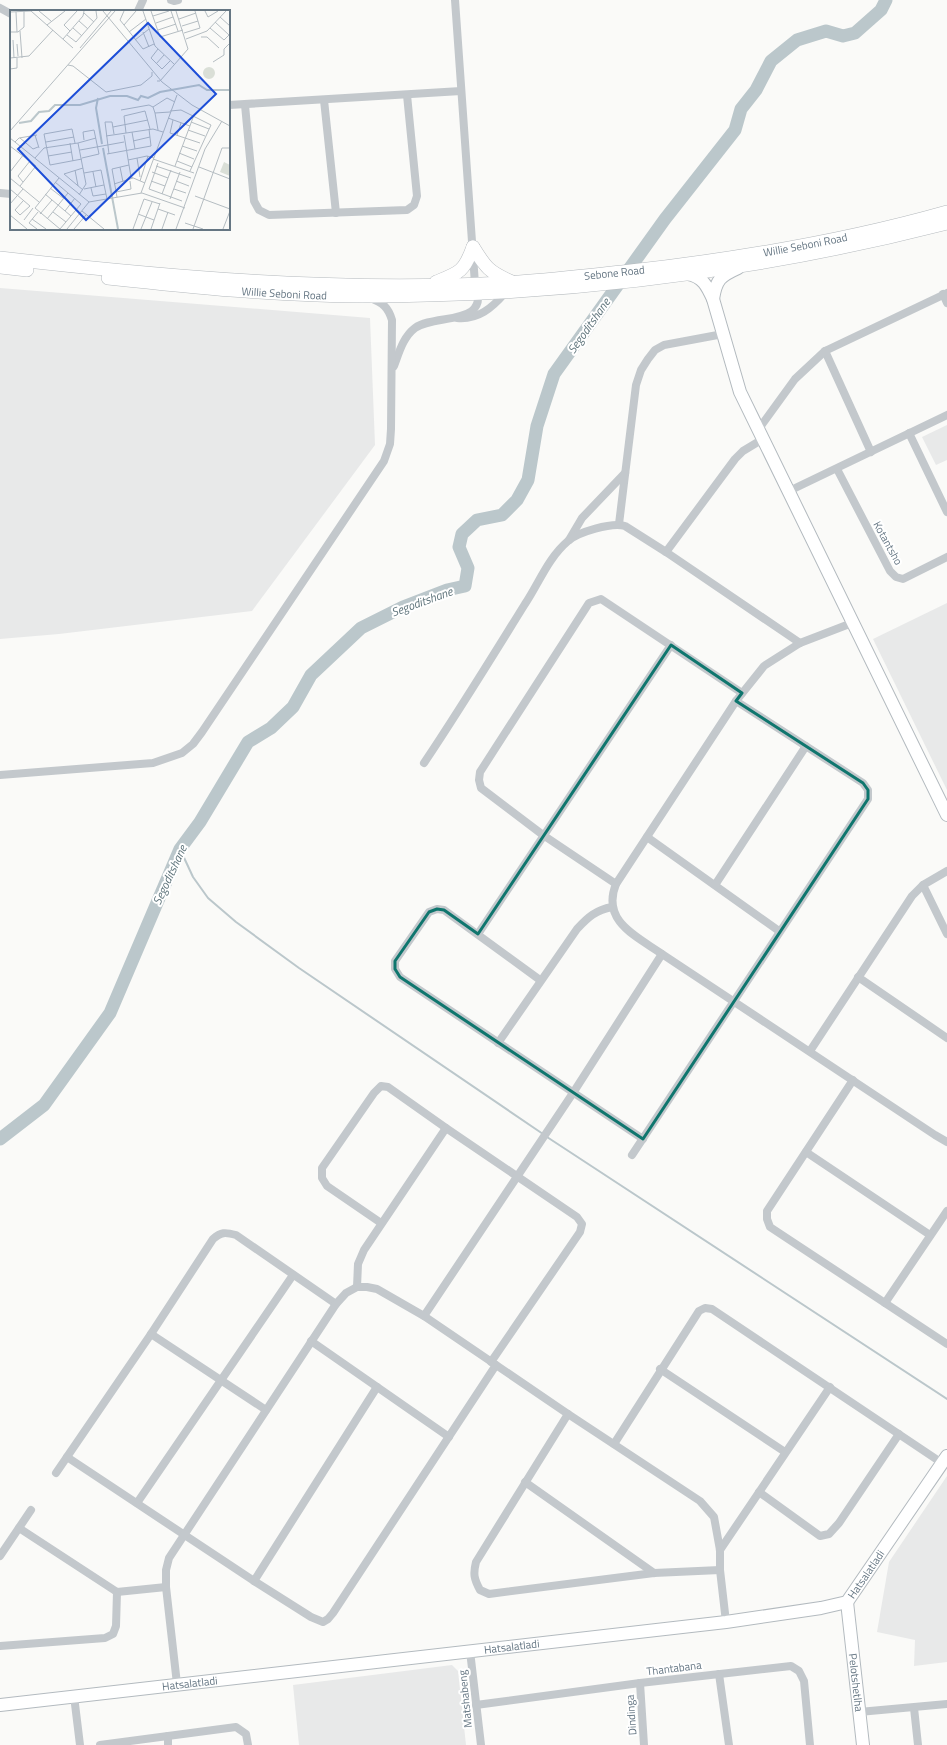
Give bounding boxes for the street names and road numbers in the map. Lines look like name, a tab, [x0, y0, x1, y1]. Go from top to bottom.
street label: Willie Seboni Road	[762, 229, 849, 261]
street label: Sebone Road	[583, 261, 646, 284]
street label: Willie Seboni Road	[241, 283, 327, 304]
street label: Kotantsho	[869, 518, 907, 568]
street label: Hatsalatladi	[844, 1547, 888, 1602]
street label: Hatsalatladi	[483, 1635, 540, 1658]
street label: Pelotshetlha	[845, 1652, 867, 1713]
street label: Thantabana	[646, 1657, 703, 1679]
street label: Matshabeng	[454, 1669, 476, 1729]
street label: Hatsalatladi	[161, 1672, 218, 1694]
street label: Dindinga	[622, 1694, 640, 1736]

